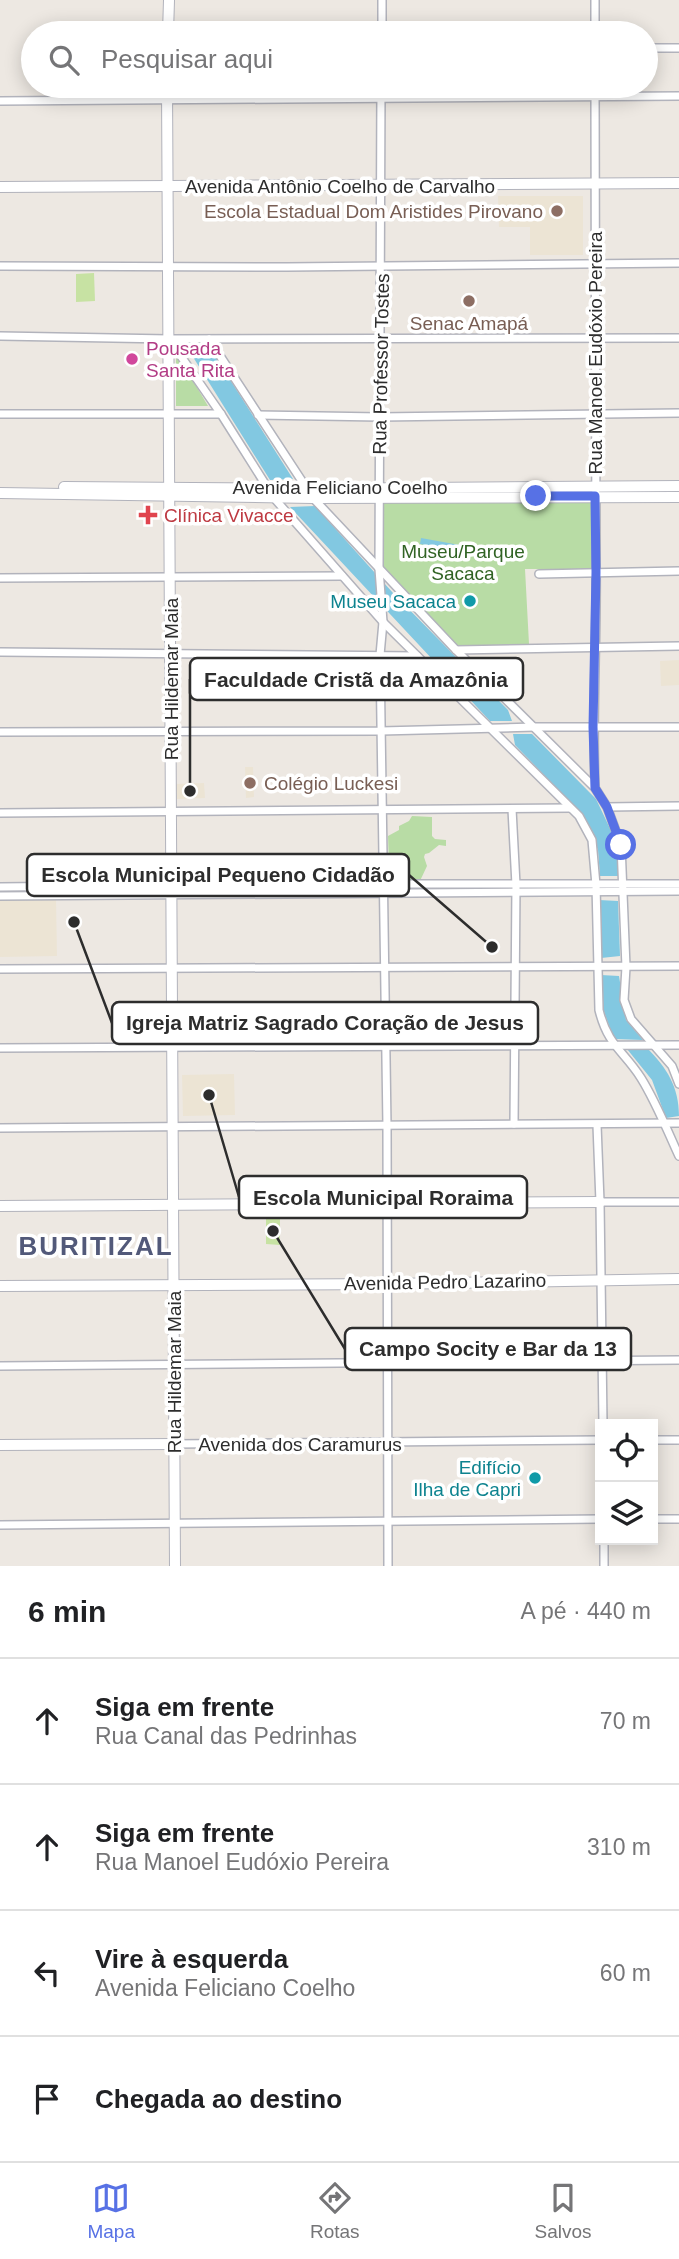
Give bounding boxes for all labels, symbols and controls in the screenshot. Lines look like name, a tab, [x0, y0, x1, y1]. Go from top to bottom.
search box	[21, 21, 658, 98]
icon: search	[45, 41, 83, 79]
text: Pesquisar aqui	[101, 44, 273, 74]
street label: Avenida Antônio Coelho de Carvalho	[185, 176, 495, 197]
place label: Escola Estadual Dom Aristides Pirovano	[204, 201, 543, 222]
marker: Escola Estadual Dom Aristides Pirovano	[549, 203, 565, 219]
street label: Rua Manoel Eudóxio Pereira	[585, 231, 606, 474]
street label: Rua Professor Tostes	[369, 273, 393, 455]
marker: Senac Amapá	[461, 293, 477, 309]
place label: Senac Amapá	[410, 313, 529, 334]
place label: Pousada Santa Rita	[146, 338, 235, 381]
marker: Pousada Santa Rita	[124, 351, 140, 367]
street label: Avenida Feliciano Coelho	[232, 477, 448, 498]
route end	[520, 480, 551, 511]
marker: Clínica Vivacce	[138, 505, 158, 525]
place label: Clínica Vivacce	[164, 505, 294, 526]
park label: Museu/Parque Sacaca	[401, 541, 525, 584]
place label: Museu Sacaca	[330, 591, 456, 612]
marker: Museu Sacaca	[462, 593, 478, 609]
street label: Rua Hildemar Maia	[161, 597, 182, 760]
callout: Faculdade Cristã da Amazônia	[190, 658, 523, 700]
text: Faculdade Cristã da Amazônia	[204, 668, 508, 691]
place label: Colégio Luckesi	[264, 773, 398, 794]
marker: Colégio Luckesi	[242, 775, 258, 791]
route start	[605, 829, 636, 860]
callout: Escola Municipal Pequeno Cidadão	[27, 854, 409, 896]
text: Escola Municipal Pequeno Cidadão	[41, 863, 395, 886]
callout: Igreja Matriz Sagrado Coração de Jesus	[112, 1002, 538, 1044]
text: Igreja Matriz Sagrado Coração de Jesus	[126, 1011, 524, 1034]
callout: Escola Municipal Roraima	[239, 1176, 527, 1218]
text: Escola Municipal Roraima	[253, 1186, 513, 1209]
district label: BURITIZAL	[18, 1231, 174, 1261]
street label: Avenida Pedro Lazarino	[344, 1270, 546, 1294]
street label: Rua Hildemar Maia	[164, 1290, 185, 1453]
callout: Campo Socity e Bar da 13	[345, 1328, 631, 1370]
text: Campo Socity e Bar da 13	[359, 1337, 617, 1360]
map controls	[595, 1419, 658, 1545]
button: locate	[595, 1419, 658, 1482]
street label: Avenida dos Caramurus	[198, 1434, 402, 1455]
place label: Edifício Ilha de Capri	[413, 1457, 521, 1500]
marker: Edifício Ilha de Capri	[527, 1470, 543, 1486]
button: layers	[595, 1482, 658, 1545]
text: 6 min	[28, 1595, 106, 1628]
text: A pé · 440 m	[521, 1598, 651, 1624]
text: Siga em frente	[95, 1692, 274, 1722]
icon: ahead	[28, 1702, 66, 1740]
text: 70 m	[600, 1708, 651, 1734]
text: Rua Canal das Pedrinhas	[95, 1723, 357, 1749]
text: Siga em frente	[95, 1818, 274, 1848]
icon: ahead	[28, 1828, 66, 1866]
text: 310 m	[587, 1834, 651, 1860]
text: Rua Manoel Eudóxio Pereira	[95, 1849, 389, 1875]
text: Vire à esquerda	[95, 1944, 288, 1974]
icon: left	[28, 1954, 66, 1992]
text: 60 m	[600, 1960, 651, 1986]
text: Avenida Feliciano Coelho	[95, 1975, 355, 2001]
icon: arrive	[28, 2080, 66, 2118]
text: Chegada ao destino	[95, 2084, 342, 2114]
tab: Mapa	[87, 2179, 135, 2243]
tab: Rotas	[310, 2179, 360, 2243]
tab: Salvos	[534, 2179, 592, 2243]

